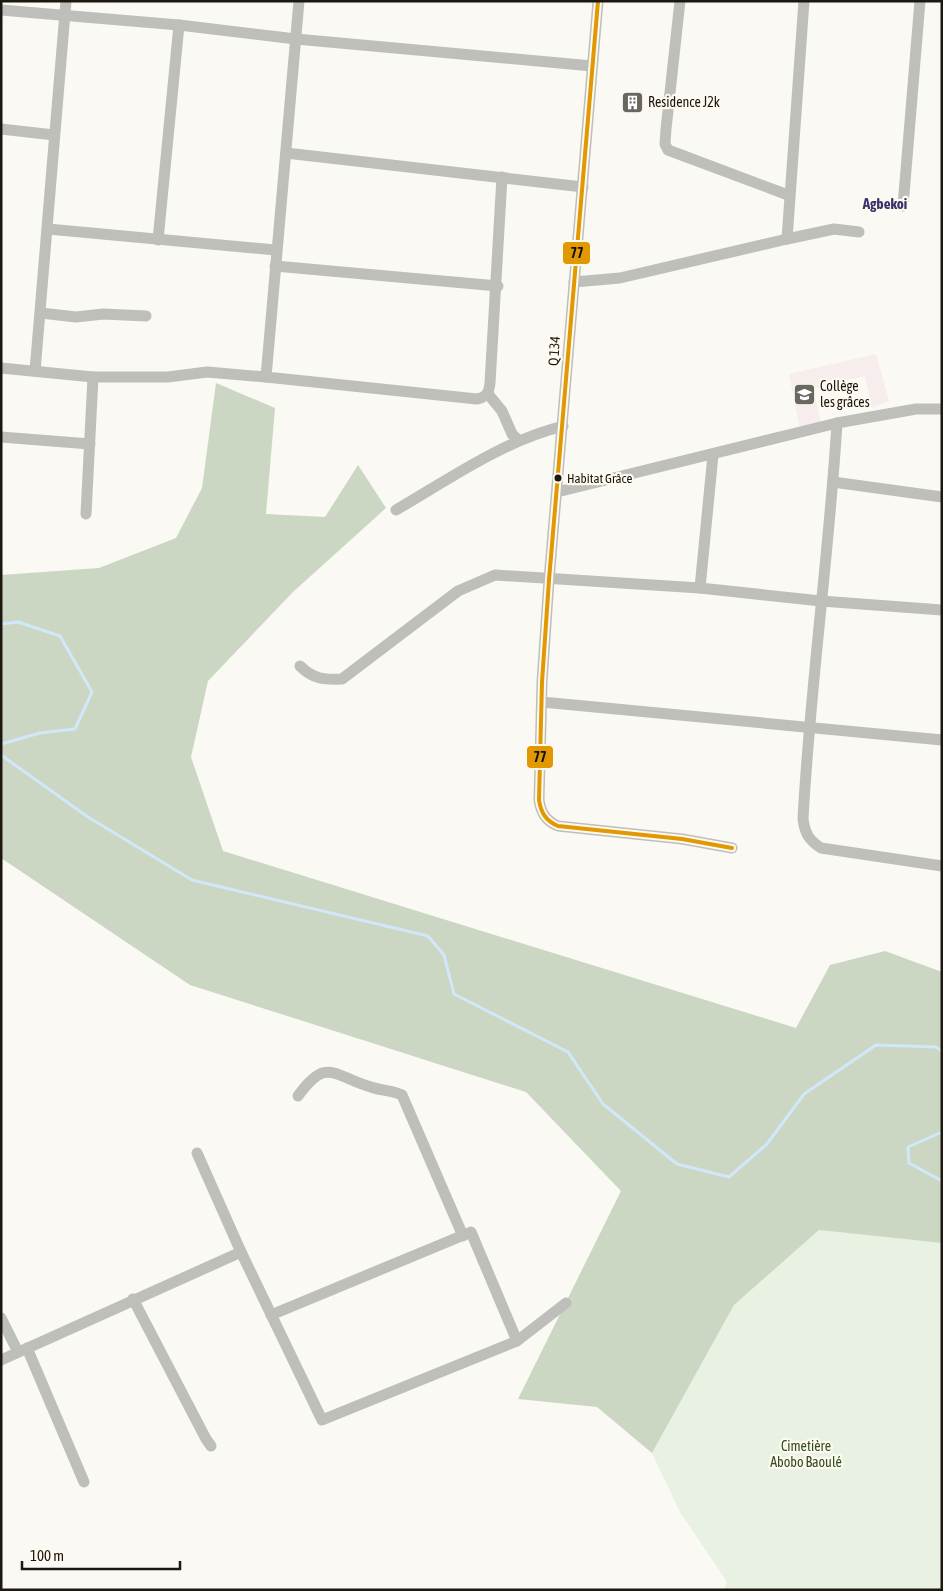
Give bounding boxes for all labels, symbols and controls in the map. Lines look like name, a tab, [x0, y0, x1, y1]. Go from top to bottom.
building icon: Residence J2k	[620, 90, 644, 114]
place label: Residence J2k	[648, 94, 720, 110]
district label: Agbekoi	[862, 195, 907, 212]
line badge: 77	[562, 241, 591, 265]
text: 77	[570, 245, 584, 261]
street label: Q 134	[545, 335, 563, 366]
place label: Collège les grâces	[820, 378, 870, 410]
school or university icon: Collège les grâces	[792, 382, 816, 406]
place label: Habitat Grâce	[567, 471, 632, 486]
marker: Habitat Grâce	[553, 473, 563, 483]
line badge: 77	[526, 745, 554, 769]
text: 77	[533, 749, 547, 765]
park label: Cimetière Abobo Baoulé	[770, 1438, 842, 1470]
scale bar	[22, 1538, 180, 1570]
text: 100 m	[30, 1547, 64, 1564]

